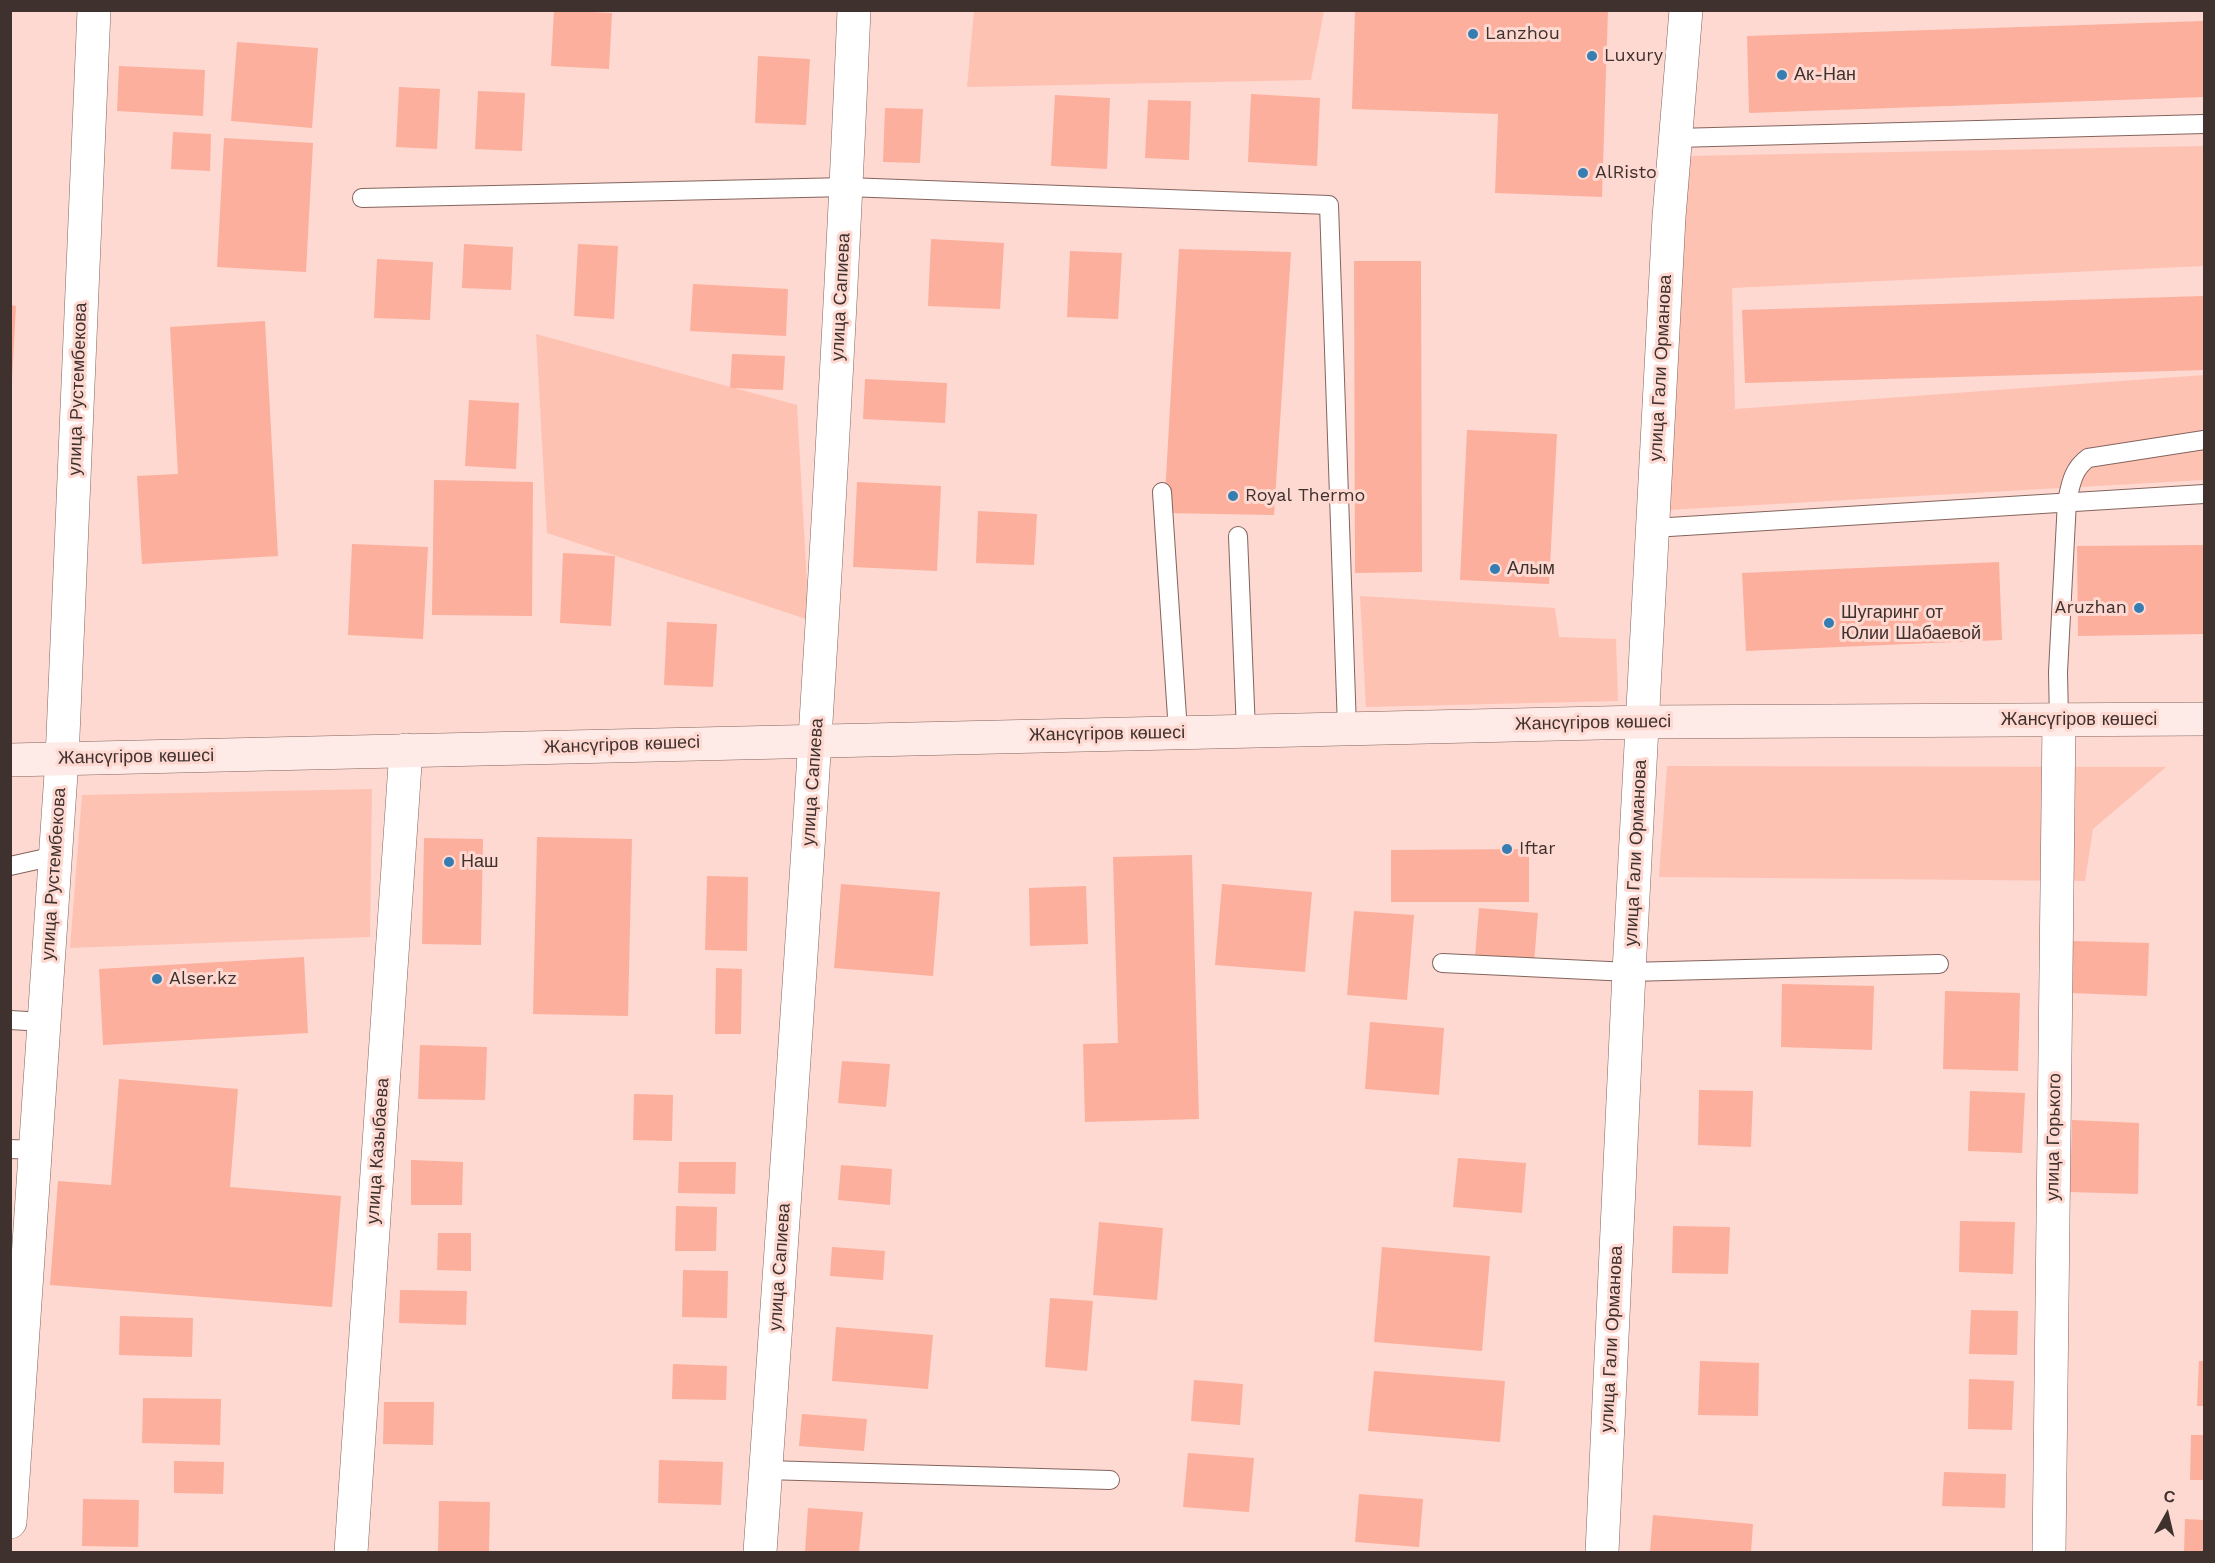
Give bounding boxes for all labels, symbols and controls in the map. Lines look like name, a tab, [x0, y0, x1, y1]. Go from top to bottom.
place label: Lanzhou	[1485, 23, 1560, 45]
marker: Lanzhou	[1466, 27, 1480, 41]
place label: Luxury	[1604, 45, 1663, 67]
marker: Luxury	[1585, 49, 1599, 63]
place label: Ак-Нан	[1794, 64, 1856, 86]
marker: Ак-Нан	[1775, 68, 1789, 82]
place label: AlRisto	[1595, 162, 1657, 184]
marker: AlRisto	[1576, 166, 1590, 180]
street label: улица Сапиева	[827, 233, 855, 361]
street label: улица Гали Орманова	[1645, 274, 1677, 462]
street label: улица Рустембекова	[64, 302, 92, 476]
place label: Royal Thermo	[1245, 485, 1365, 507]
marker: Royal Thermo	[1226, 489, 1240, 503]
place label: Алым	[1507, 558, 1555, 580]
marker: Алым	[1488, 562, 1502, 576]
place label: Aruzhan	[2055, 597, 2127, 619]
marker: Aruzhan	[2132, 601, 2146, 615]
place label: Шугаринг от Юлии Шабаевой	[1841, 602, 1981, 644]
marker: Шугаринг от Юлии Шабаевой	[1822, 616, 1836, 630]
street label: Жансүгіров көшесі	[2001, 709, 2157, 731]
street label: Жансүгіров көшесі	[1515, 711, 1671, 735]
street label: улица Сапиева	[798, 717, 828, 847]
street label: Жансүгіров көшесі	[1029, 722, 1185, 746]
street label: Жансүгіров көшесі	[543, 731, 701, 759]
street label: Жансүгіров көшесі	[58, 745, 214, 769]
street label: улица Гали Орманова	[1620, 759, 1652, 947]
street label: улица Рустембекова	[37, 787, 71, 961]
place label: Iftar	[1519, 838, 1556, 860]
marker: Iftar	[1500, 842, 1514, 856]
place label: Наш	[461, 851, 498, 873]
marker: Наш	[442, 855, 456, 869]
place label: Alser.kz	[169, 968, 237, 990]
marker: Alser.kz	[150, 972, 164, 986]
street label: улица Горького	[2042, 1073, 2066, 1201]
street label: улица Казыбаева	[362, 1077, 394, 1225]
street label: улица Сапиева	[765, 1202, 795, 1332]
street label: улица Гали Орманова	[1596, 1245, 1628, 1433]
north arrow	[2137, 1485, 2197, 1545]
text: С	[2163, 1486, 2177, 1507]

